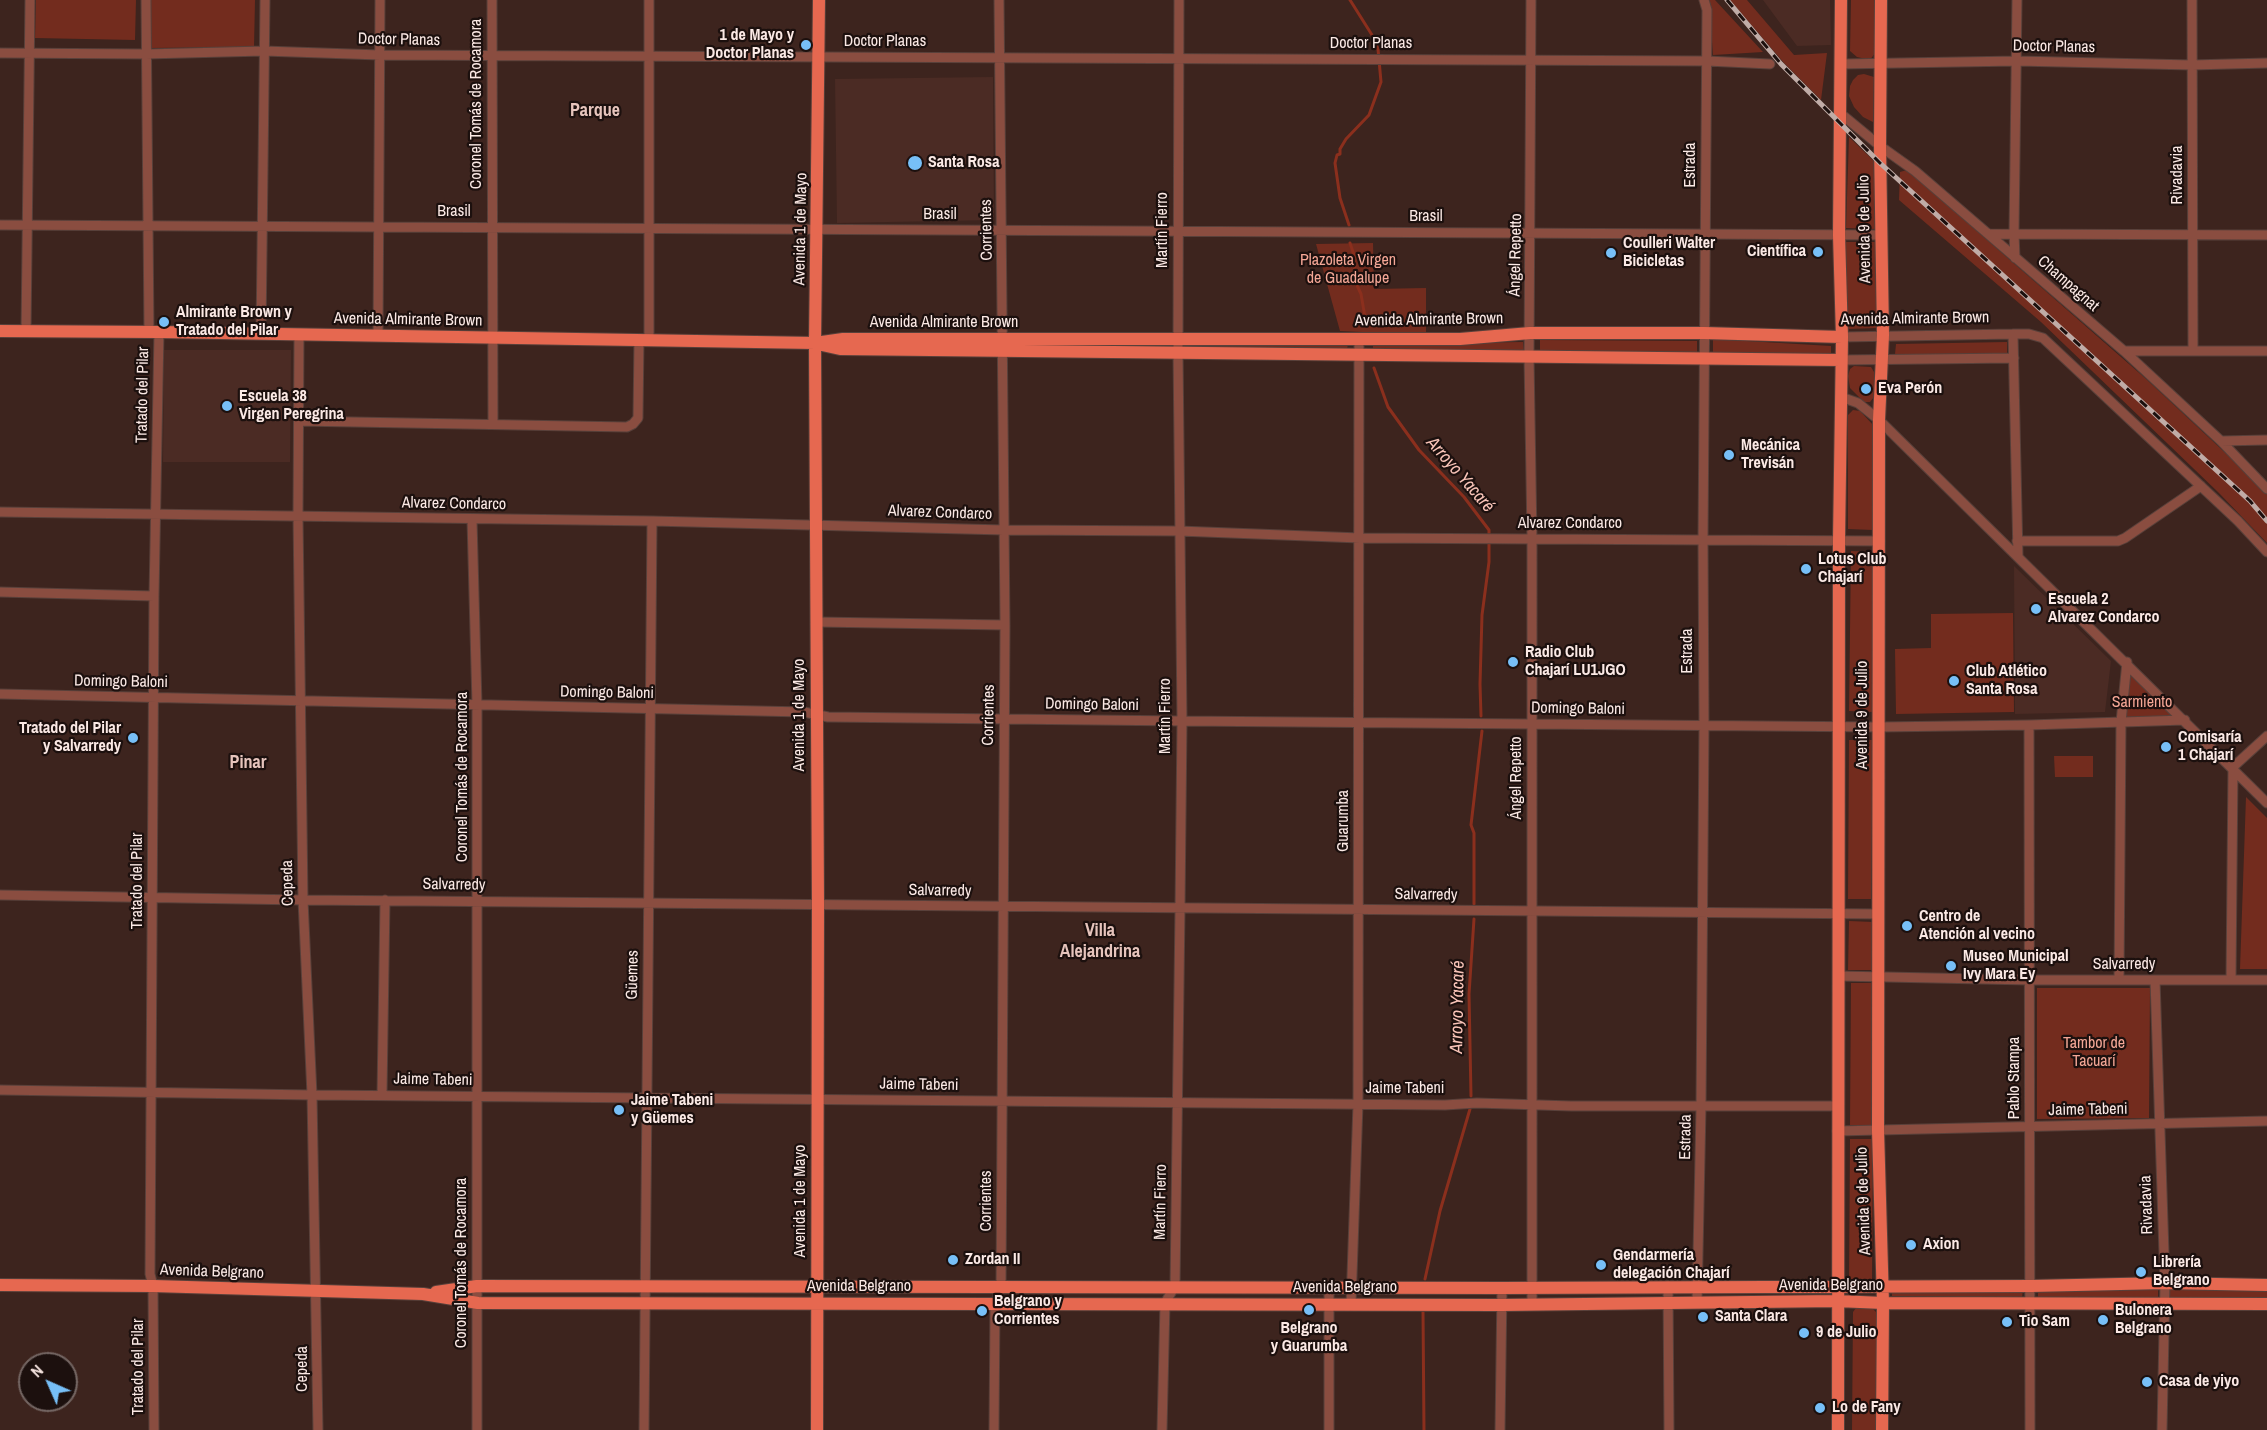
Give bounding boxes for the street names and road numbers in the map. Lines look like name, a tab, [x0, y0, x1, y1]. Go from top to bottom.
street label: Coronel Tomás de Rocamora	[467, 19, 487, 189]
street label: Doctor Planas	[358, 30, 440, 50]
street label: Doctor Planas	[844, 32, 926, 52]
street label: Doctor Planas	[1330, 34, 1412, 54]
street label: Doctor Planas	[2013, 37, 2095, 57]
street label: Estrada	[1681, 142, 1701, 188]
street label: Rivadavia	[2168, 145, 2188, 205]
street label: Avenida 1 de Mayo	[790, 172, 812, 286]
street label: Avenida 9 de Julio	[1854, 175, 1876, 283]
street label: Martín Fierro	[1153, 192, 1173, 268]
street label: Corrientes	[977, 199, 997, 261]
street label: Brasil	[437, 202, 471, 222]
street label: Brasil	[923, 205, 957, 225]
street label: Brasil	[1409, 207, 1443, 227]
street label: Ángel Repetto	[1506, 213, 1526, 297]
street label: Champagnat	[2033, 252, 2103, 316]
street label: Avenida Almirante Brown	[1841, 308, 1989, 330]
street label: Avenida Almirante Brown	[334, 309, 482, 331]
street label: Avenida Almirante Brown	[1355, 309, 1503, 331]
street label: Avenida Almirante Brown	[870, 313, 1018, 333]
street label: Tratado del Pilar	[133, 347, 153, 443]
street label: Alvarez Condarco	[402, 493, 506, 515]
street label: Alvarez Condarco	[888, 502, 992, 524]
street label: Alvarez Condarco	[1518, 514, 1622, 534]
street label: Estrada	[1678, 628, 1698, 674]
street label: Avenida 1 de Mayo	[790, 659, 810, 771]
street label: Avenida 9 de Julio	[1853, 661, 1873, 769]
street label: Domingo Baloni	[74, 672, 168, 692]
street label: Martín Fierro	[1156, 678, 1176, 754]
street label: Domingo Baloni	[560, 683, 654, 703]
street label: Corrientes	[979, 684, 999, 746]
street label: Coronel Tomás de Rocamora	[453, 692, 473, 862]
street label: Domingo Baloni	[1045, 695, 1139, 715]
street label: Domingo Baloni	[1531, 699, 1625, 719]
street label: Ángel Repetto	[1507, 736, 1527, 820]
street label: Guarumba	[1334, 790, 1354, 852]
street label: Tratado del Pilar	[128, 833, 148, 929]
street label: Cepeda	[278, 860, 298, 906]
street label: Salvarredy	[422, 875, 486, 895]
street label: Salvarredy	[908, 881, 972, 901]
street label: Salvarredy	[1394, 885, 1458, 905]
street label: Güemes	[623, 950, 643, 1000]
street label: Salvarredy	[2093, 955, 2155, 975]
street label: Pablo Stampa	[2005, 1037, 2025, 1119]
street label: Jaime Tabeni	[393, 1070, 473, 1090]
street label: Jaime Tabeni	[879, 1075, 959, 1095]
street label: Jaime Tabeni	[1365, 1079, 1445, 1099]
street label: Jaime Tabeni	[2048, 1100, 2128, 1120]
street label: Estrada	[1676, 1114, 1696, 1160]
street label: Avenida 1 de Mayo	[791, 1145, 811, 1257]
street label: Avenida 9 de Julio	[1853, 1146, 1875, 1256]
street label: Martín Fierro	[1151, 1164, 1171, 1240]
street label: Corrientes	[977, 1170, 997, 1232]
street label: Rivadavia	[2136, 1175, 2158, 1235]
street label: Coronel Tomás de Rocamora	[452, 1178, 472, 1348]
street label: Avenida Belgrano	[160, 1261, 264, 1283]
street label: Avenida Belgrano	[1779, 1276, 1883, 1296]
street label: Avenida Belgrano	[807, 1277, 911, 1297]
street label: Avenida Belgrano	[1293, 1278, 1397, 1298]
street label: Tratado del Pilar	[129, 1319, 149, 1415]
street label: Cepeda	[293, 1346, 313, 1392]

